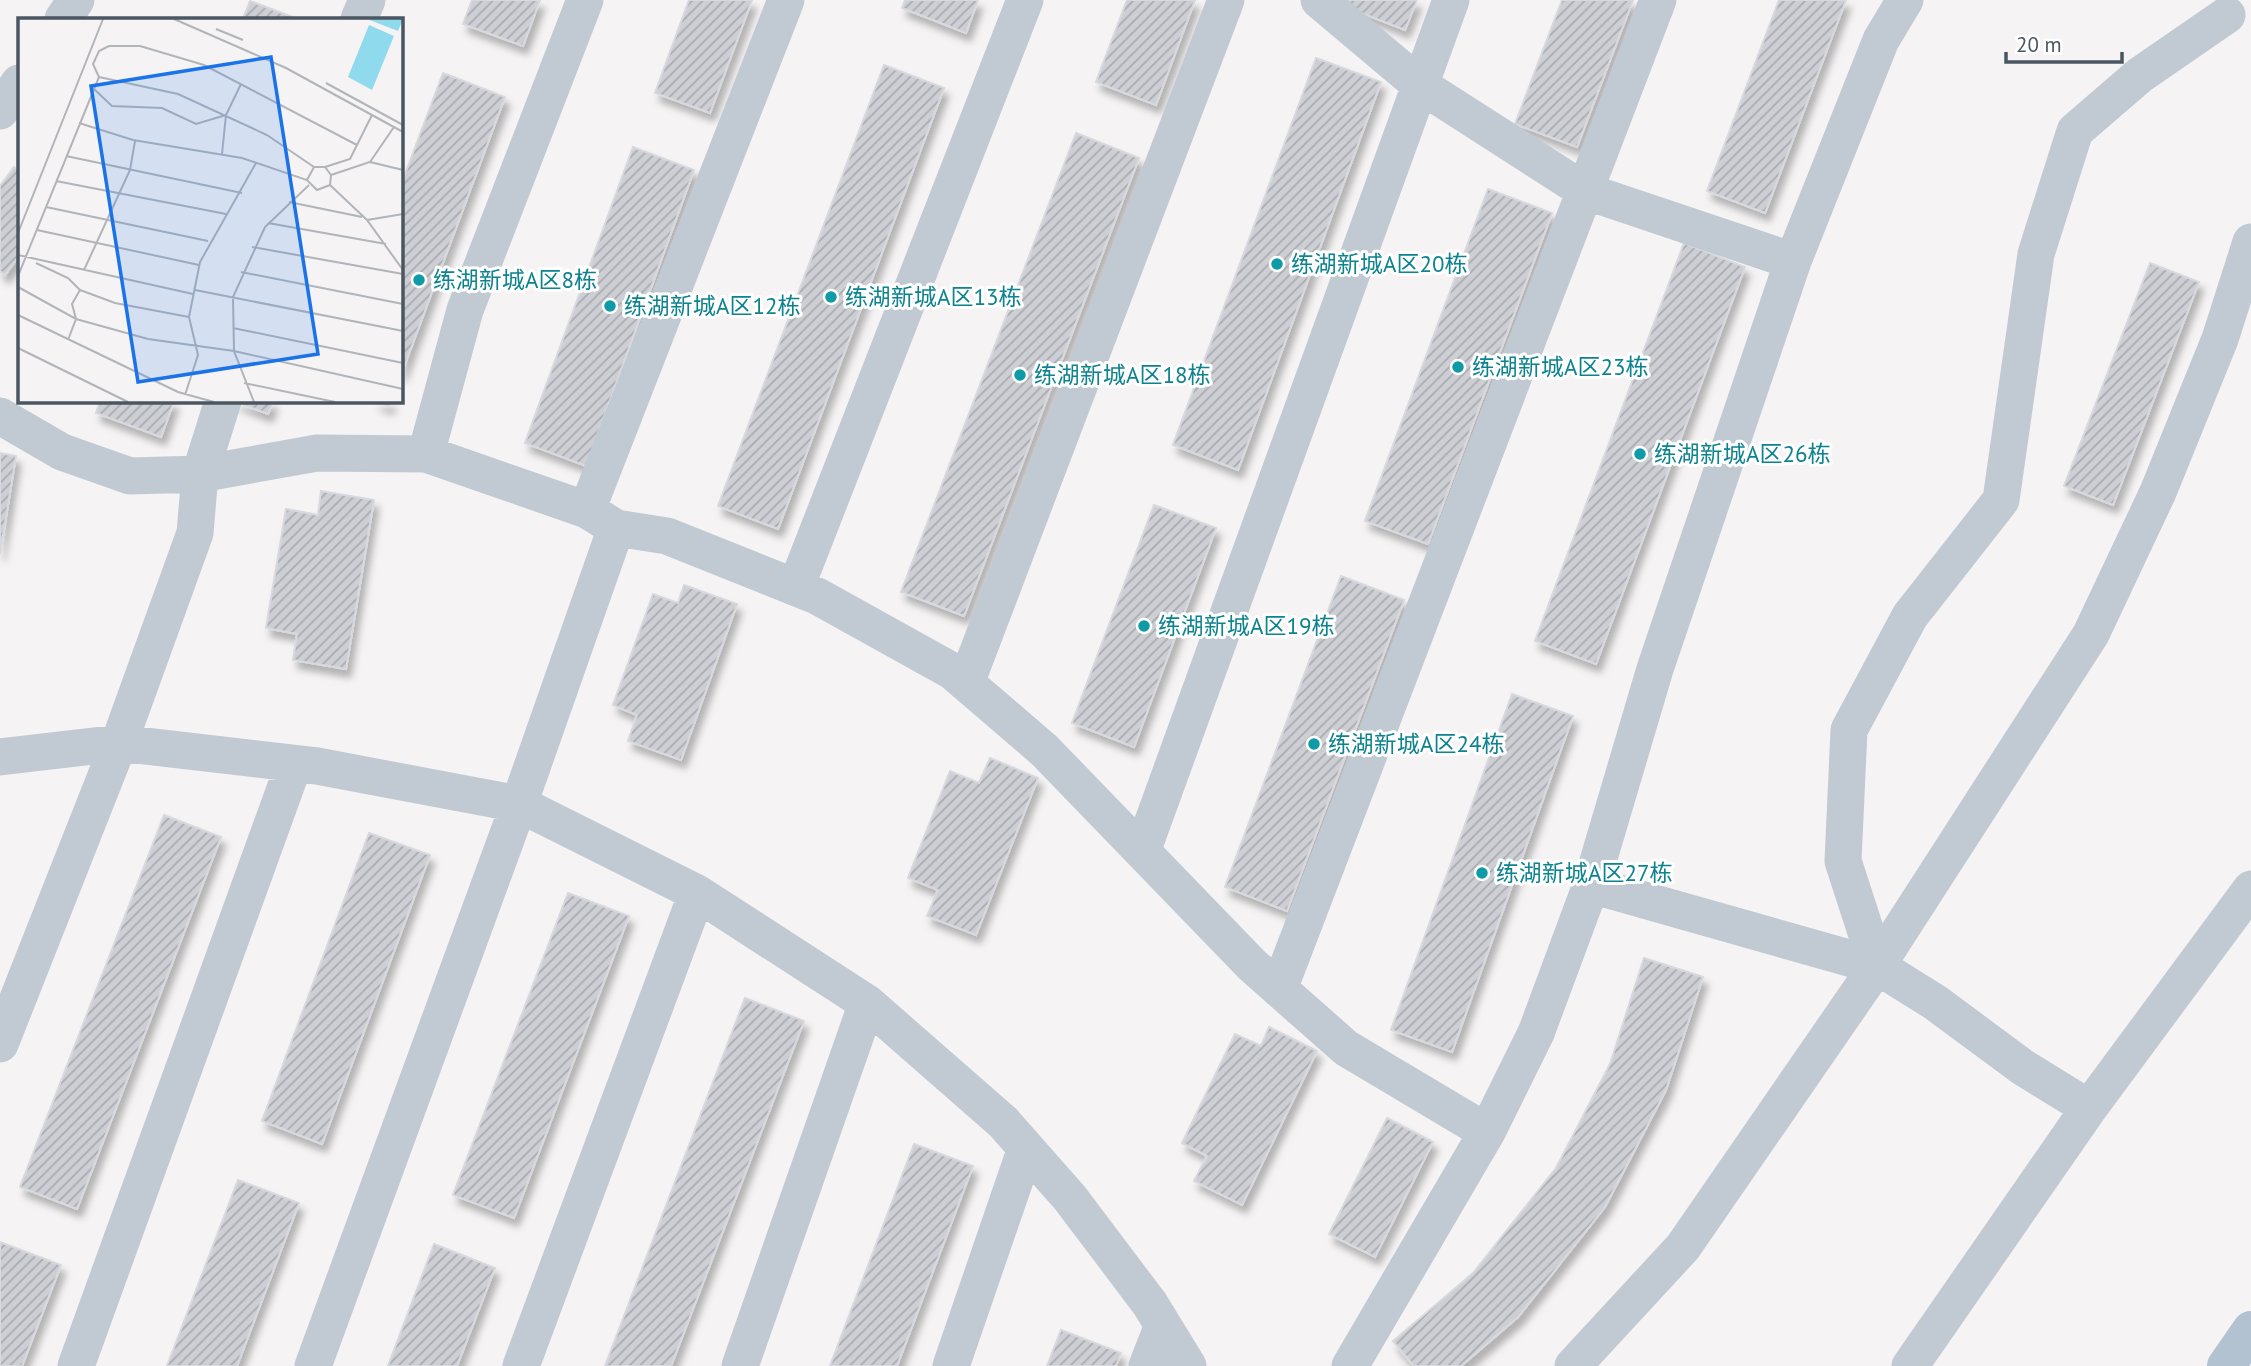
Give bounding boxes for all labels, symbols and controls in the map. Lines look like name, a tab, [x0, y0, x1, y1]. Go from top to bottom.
inset map	[18, 18, 402, 402]
scale bar	[2006, 21, 2122, 65]
text: 20 m	[2016, 31, 2062, 58]
place label: 练湖新城A区20栋	[1291, 249, 1468, 278]
marker: 练湖新城A区20栋	[1269, 256, 1285, 272]
place label: 练湖新城A区8栋	[433, 265, 597, 294]
marker: 练湖新城A区8栋	[411, 272, 427, 288]
place label: 练湖新城A区13栋	[845, 282, 1022, 311]
marker: 练湖新城A区13栋	[823, 289, 839, 305]
place label: 练湖新城A区12栋	[624, 291, 801, 320]
marker: 练湖新城A区12栋	[602, 298, 618, 314]
place label: 练湖新城A区23栋	[1472, 352, 1649, 381]
marker: 练湖新城A区23栋	[1450, 359, 1466, 375]
place label: 练湖新城A区18栋	[1034, 360, 1211, 389]
marker: 练湖新城A区18栋	[1012, 367, 1028, 383]
place label: 练湖新城A区26栋	[1654, 439, 1831, 468]
marker: 练湖新城A区26栋	[1632, 446, 1648, 462]
place label: 练湖新城A区19栋	[1158, 611, 1335, 640]
marker: 练湖新城A区19栋	[1136, 618, 1152, 634]
place label: 练湖新城A区24栋	[1328, 729, 1505, 758]
marker: 练湖新城A区24栋	[1306, 736, 1322, 752]
place label: 练湖新城A区27栋	[1496, 858, 1673, 887]
marker: 练湖新城A区27栋	[1474, 865, 1490, 881]

